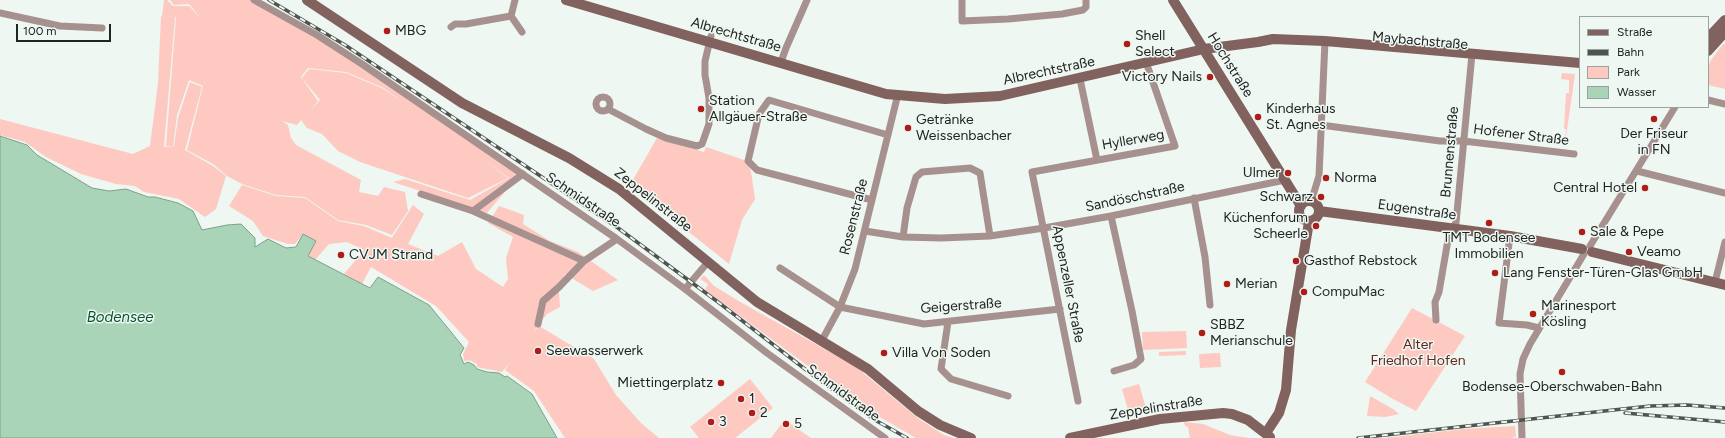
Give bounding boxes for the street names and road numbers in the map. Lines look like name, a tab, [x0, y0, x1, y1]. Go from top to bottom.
street label: Albrechtstraße	[689, 14, 783, 56]
street label: Maybachstraße	[1371, 28, 1469, 54]
street label: Hochstraße	[1203, 29, 1257, 101]
street label: Albrechtstraße	[1002, 53, 1096, 89]
street label: Brunnenstraße	[1438, 106, 1462, 198]
street label: Hofener Straße	[1472, 121, 1570, 149]
street label: Hyllerweg	[1100, 126, 1166, 154]
street label: Zeppelinstraße	[611, 164, 695, 236]
street label: Schmidstraße	[542, 169, 624, 231]
street label: Rosenstraße	[836, 177, 872, 257]
street label: Sandöschstraße	[1084, 178, 1186, 216]
street label: Eugenstraße	[1377, 196, 1457, 224]
street label: Appenzeller Straße	[1048, 224, 1088, 344]
street label: Geigerstraße	[920, 295, 1002, 317]
street label: Schmidstraße	[803, 361, 883, 425]
street label: Zeppelinstraße	[1108, 392, 1204, 424]

